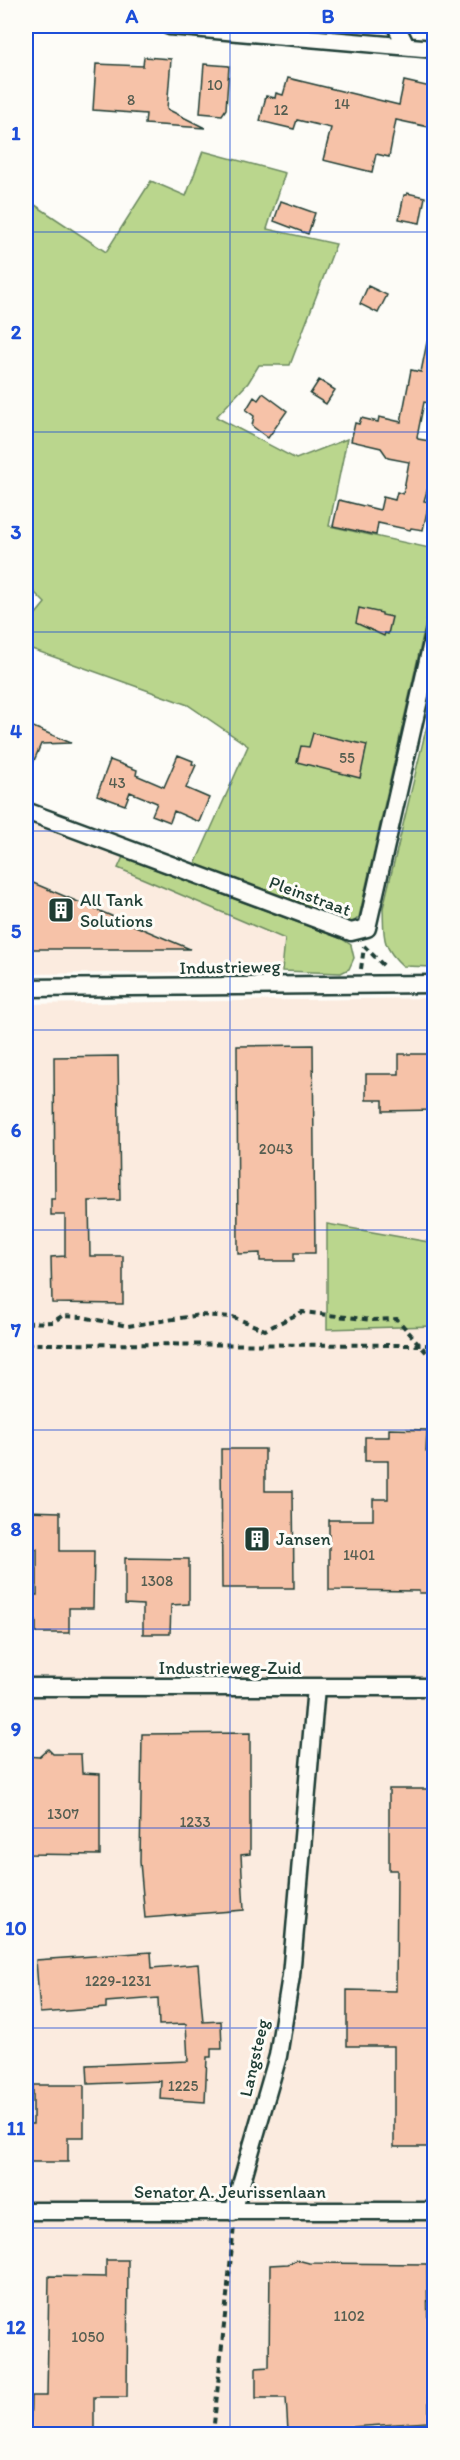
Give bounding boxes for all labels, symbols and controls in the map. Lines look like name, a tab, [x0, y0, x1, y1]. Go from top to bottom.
text: A	[125, 4, 139, 28]
text: B	[322, 4, 335, 28]
house number: 10	[207, 76, 223, 94]
house number: 8	[127, 91, 135, 109]
house number: 14	[334, 95, 350, 113]
house number: 12	[274, 101, 289, 119]
text: 1	[11, 121, 21, 145]
text: 2	[11, 320, 22, 344]
text: 3	[11, 520, 22, 544]
text: 4	[10, 719, 22, 743]
house number: 55	[339, 749, 355, 767]
house number: 43	[108, 774, 126, 792]
street label: Pleinstraat	[266, 871, 354, 921]
place label: All Tank Solutions	[80, 889, 153, 932]
building icon: All Tank Solutions	[46, 895, 76, 925]
text: 5	[11, 919, 22, 943]
street label: Industrieweg	[179, 955, 282, 979]
text: 6	[11, 1118, 22, 1142]
house number: 2043	[259, 1140, 293, 1158]
text: 7	[10, 1318, 21, 1342]
text: 8	[11, 1517, 22, 1541]
building icon: Jansen	[242, 1524, 272, 1554]
place label: Jansen	[276, 1528, 331, 1550]
house number: 1401	[343, 1546, 375, 1564]
house number: 1308	[141, 1572, 173, 1590]
street label: Industrieweg-Zuid	[159, 1657, 302, 1679]
text: 9	[11, 1717, 21, 1741]
house number: 1307	[47, 1805, 79, 1823]
house number: 1233	[179, 1813, 211, 1831]
text: 10	[5, 1916, 27, 1940]
house number: 1229-1231	[85, 1972, 151, 1990]
street label: Langsteeg	[234, 2016, 274, 2099]
house number: 1225	[168, 2077, 198, 2095]
text: 11	[7, 2116, 26, 2140]
street label: Senator A. Jeurissenlaan	[134, 2181, 326, 2203]
house number: 1102	[333, 2307, 365, 2325]
text: 12	[6, 2315, 26, 2339]
house number: 1050	[71, 2328, 105, 2346]

